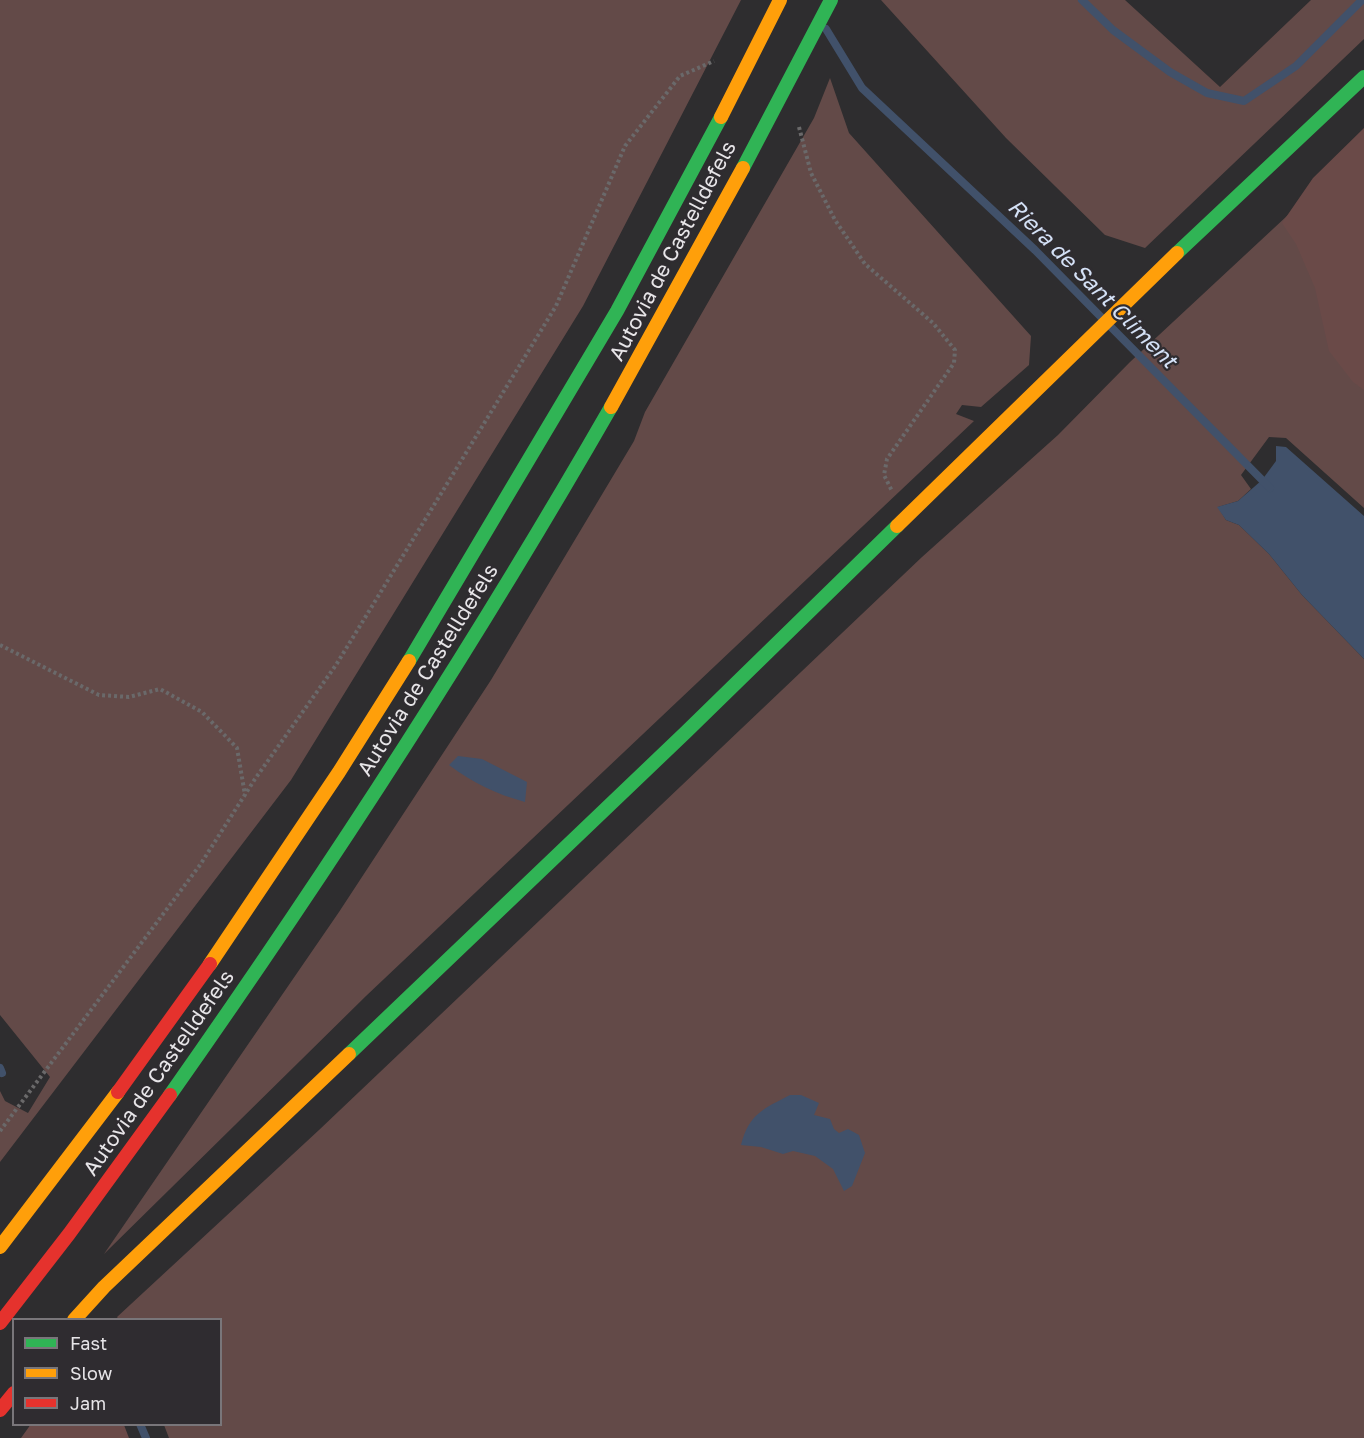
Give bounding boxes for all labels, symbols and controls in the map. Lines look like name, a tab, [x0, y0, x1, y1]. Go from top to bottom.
street label: Autovia de Castelldefels	[604, 137, 742, 365]
water label: Riera de Sant Climent	[1002, 194, 1182, 374]
street label: Autovia de Castelldefels	[352, 559, 504, 781]
street label: Autovia de Castelldefels	[78, 965, 240, 1181]
legend	[12, 1318, 222, 1426]
text: Fast	[70, 1332, 107, 1354]
text: Slow	[70, 1362, 112, 1384]
text: Jam	[70, 1392, 106, 1414]

